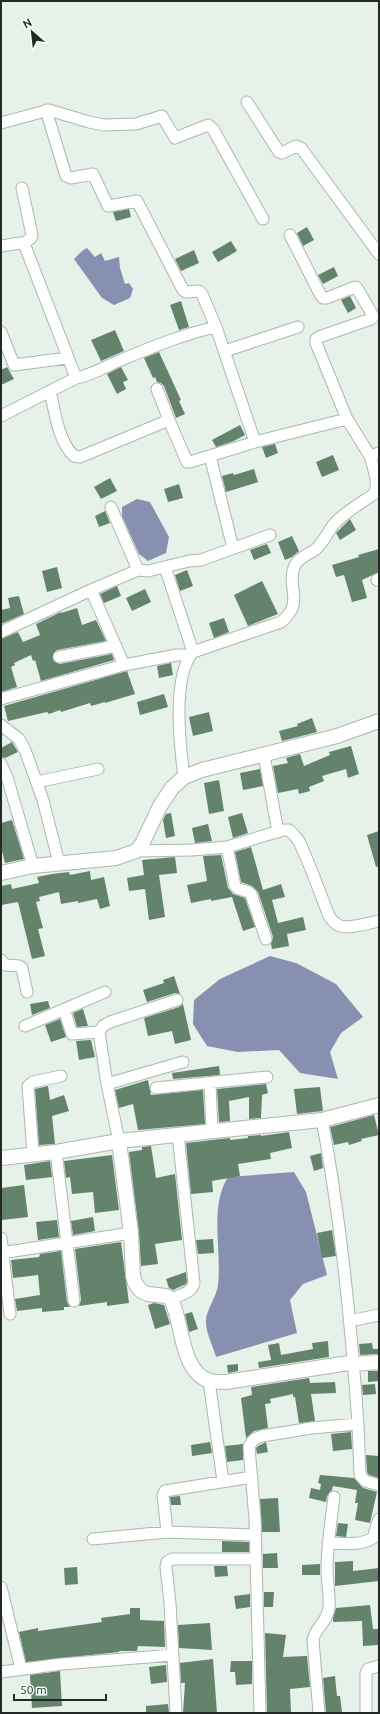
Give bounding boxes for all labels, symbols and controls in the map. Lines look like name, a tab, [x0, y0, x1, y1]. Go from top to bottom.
north arrow	[12, 12, 52, 52]
text: N	[21, 16, 34, 30]
scale bar	[14, 1676, 106, 1702]
text: 50 m	[20, 1683, 47, 1696]

